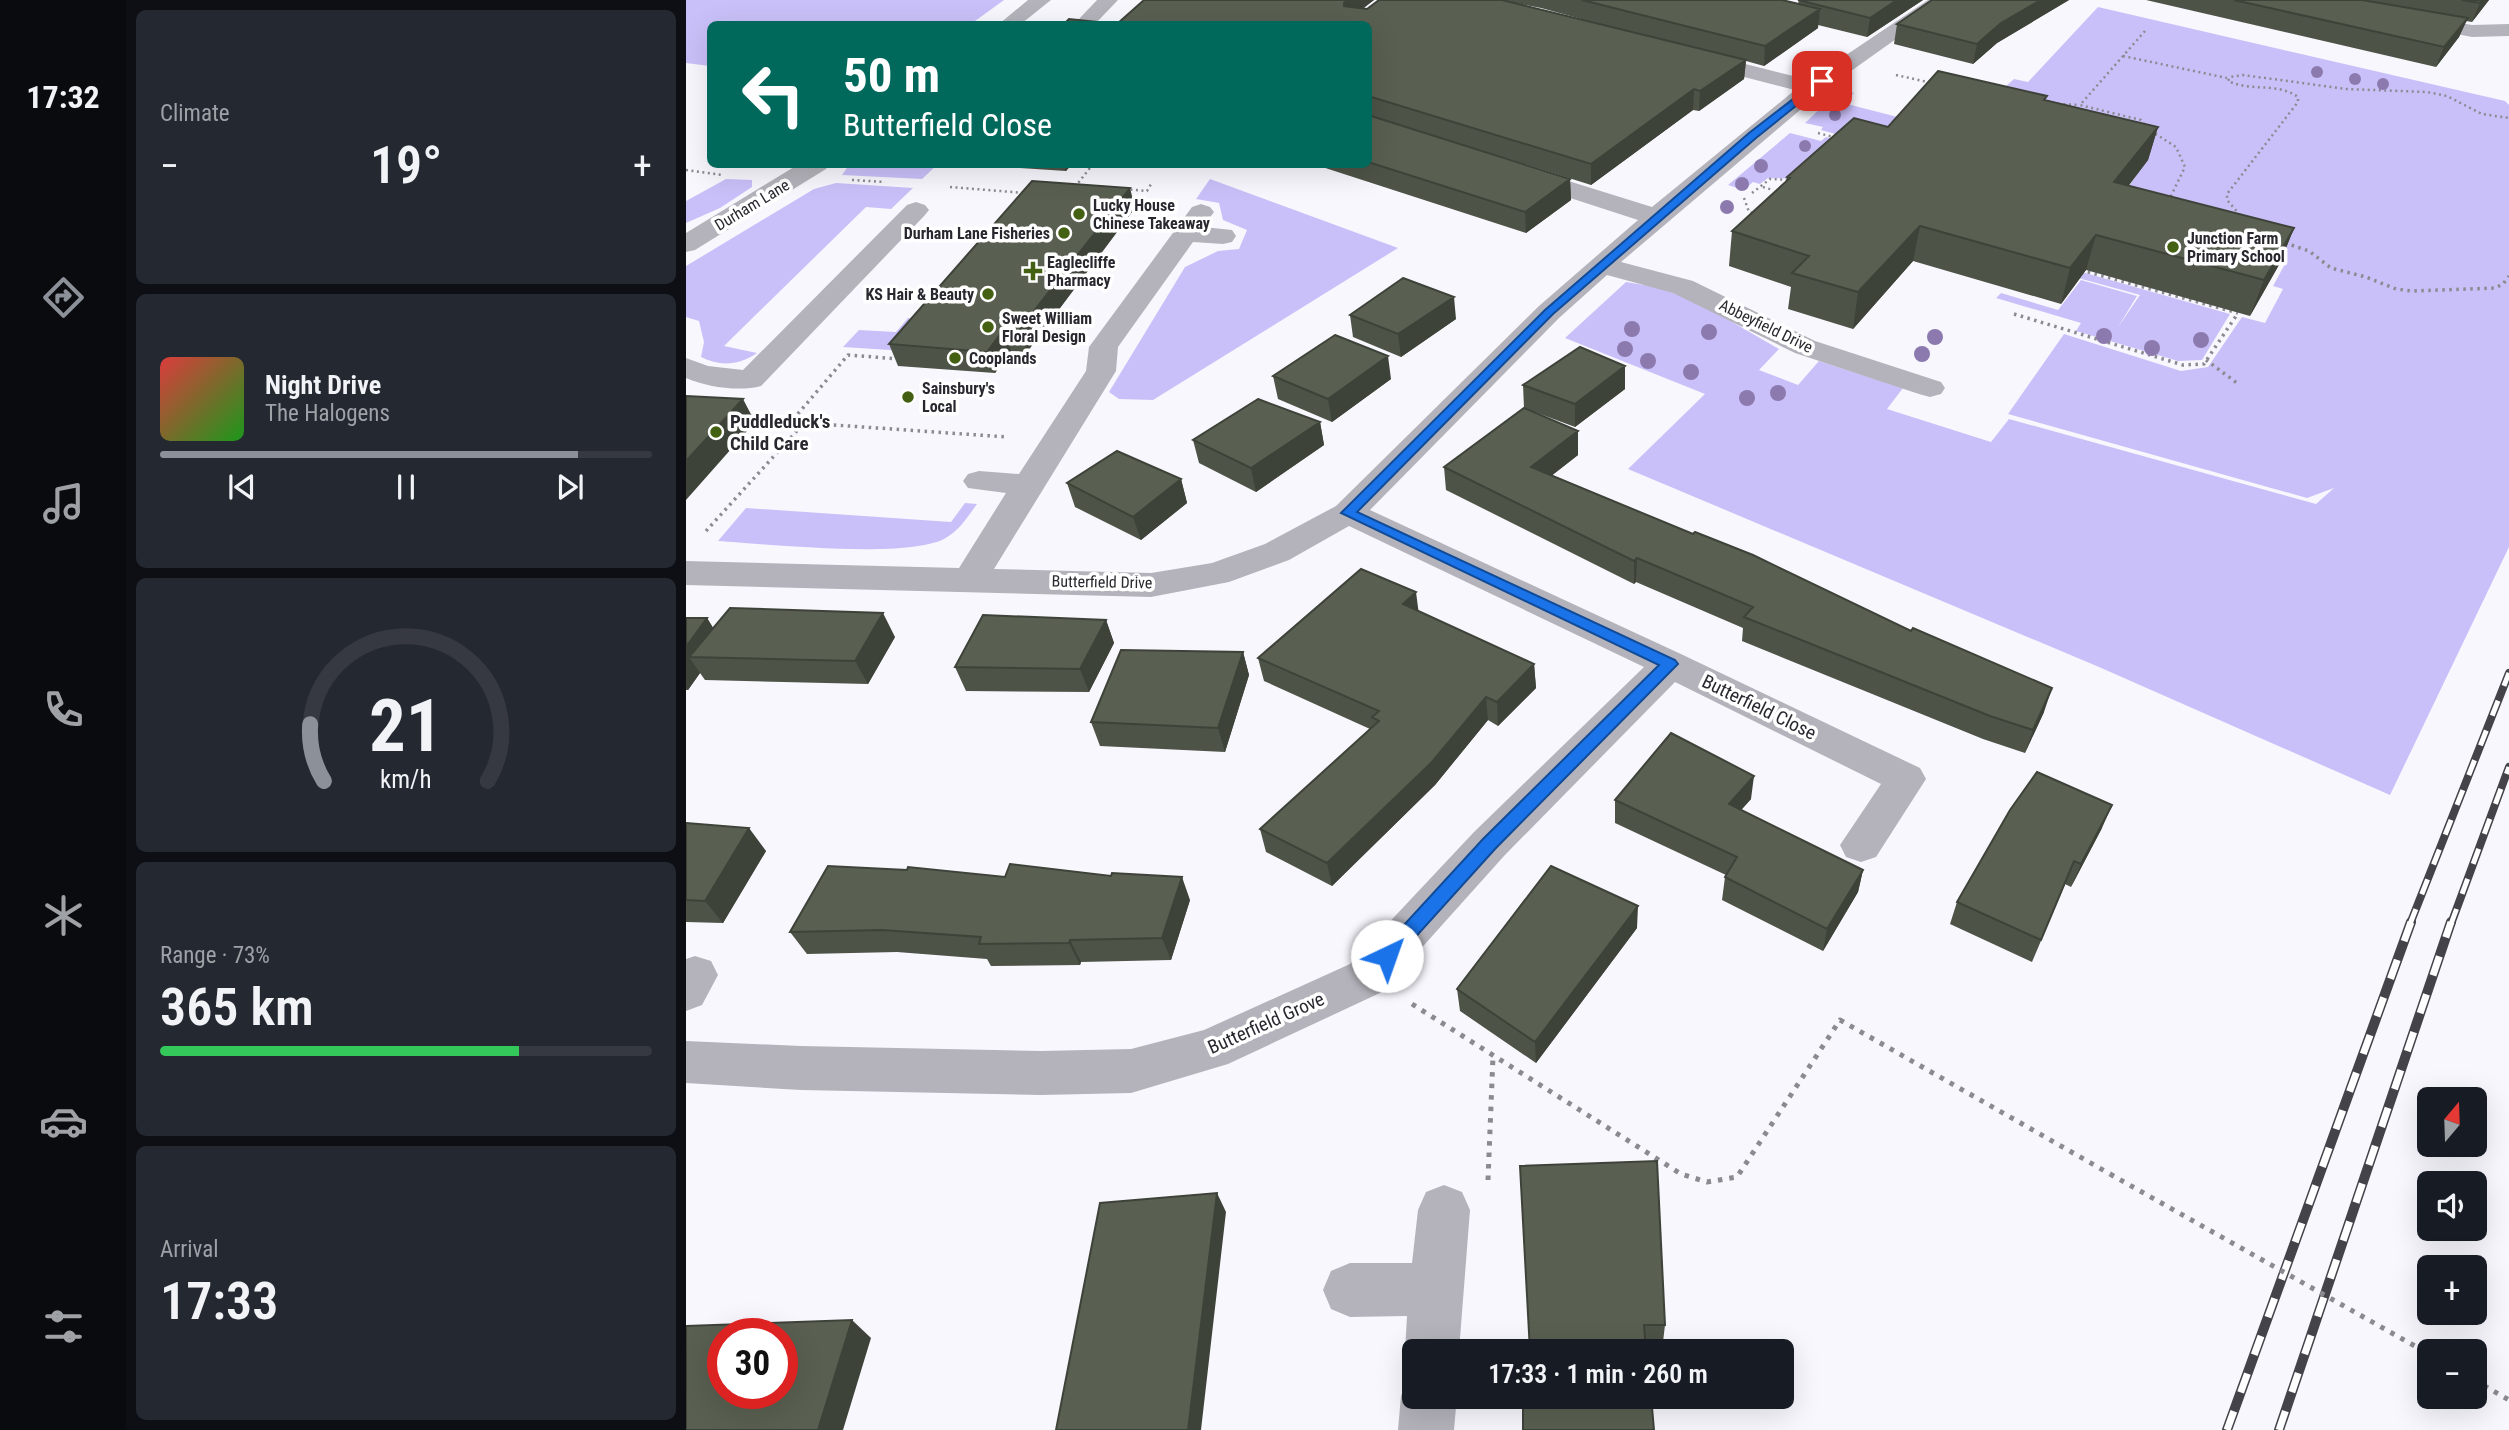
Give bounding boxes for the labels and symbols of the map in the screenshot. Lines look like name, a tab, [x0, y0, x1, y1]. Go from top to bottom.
pin	[1792, 51, 1852, 111]
street label: Durham Lane	[711, 175, 793, 235]
place label: Lucky House Chinese Takeaway	[1093, 196, 1210, 233]
marker: Lucky House Chinese Takeaway	[1071, 206, 1087, 222]
place label: Durham Lane Fisheries	[904, 224, 1050, 243]
marker: Durham Lane Fisheries	[1056, 225, 1072, 241]
place label: Junction Farm Primary School	[2187, 229, 2285, 266]
marker: Junction Farm Primary School	[2165, 239, 2181, 255]
place label: Eaglecliffe Pharmacy	[1047, 253, 1116, 290]
marker: Eaglecliffe Pharmacy	[1025, 263, 1041, 279]
place label: KS Hair & Beauty	[865, 285, 974, 304]
marker: KS Hair & Beauty	[980, 286, 996, 302]
street label: Abbeyfield Drive	[1716, 295, 1816, 357]
place label: Sweet William Floral Design	[1002, 309, 1092, 346]
marker: Sweet William Floral Design	[980, 319, 996, 335]
place label: Cooplands	[969, 349, 1037, 368]
marker: Cooplands	[947, 350, 963, 366]
place label: Sainsbury's Local	[922, 379, 995, 416]
marker: Sainsbury's Local	[900, 389, 916, 405]
place label: Puddleduck's Child Care	[730, 410, 830, 455]
marker: Puddleduck's Child Care	[708, 424, 724, 440]
street label: Butterfield Drive	[1051, 572, 1153, 592]
street label: Butterfield Close	[1698, 669, 1820, 745]
position arrow	[1350, 919, 1424, 993]
street label: Butterfield Grove	[1204, 987, 1328, 1059]
north arrow	[2417, 1087, 2487, 1157]
speed limit sign: 30	[707, 1318, 798, 1409]

